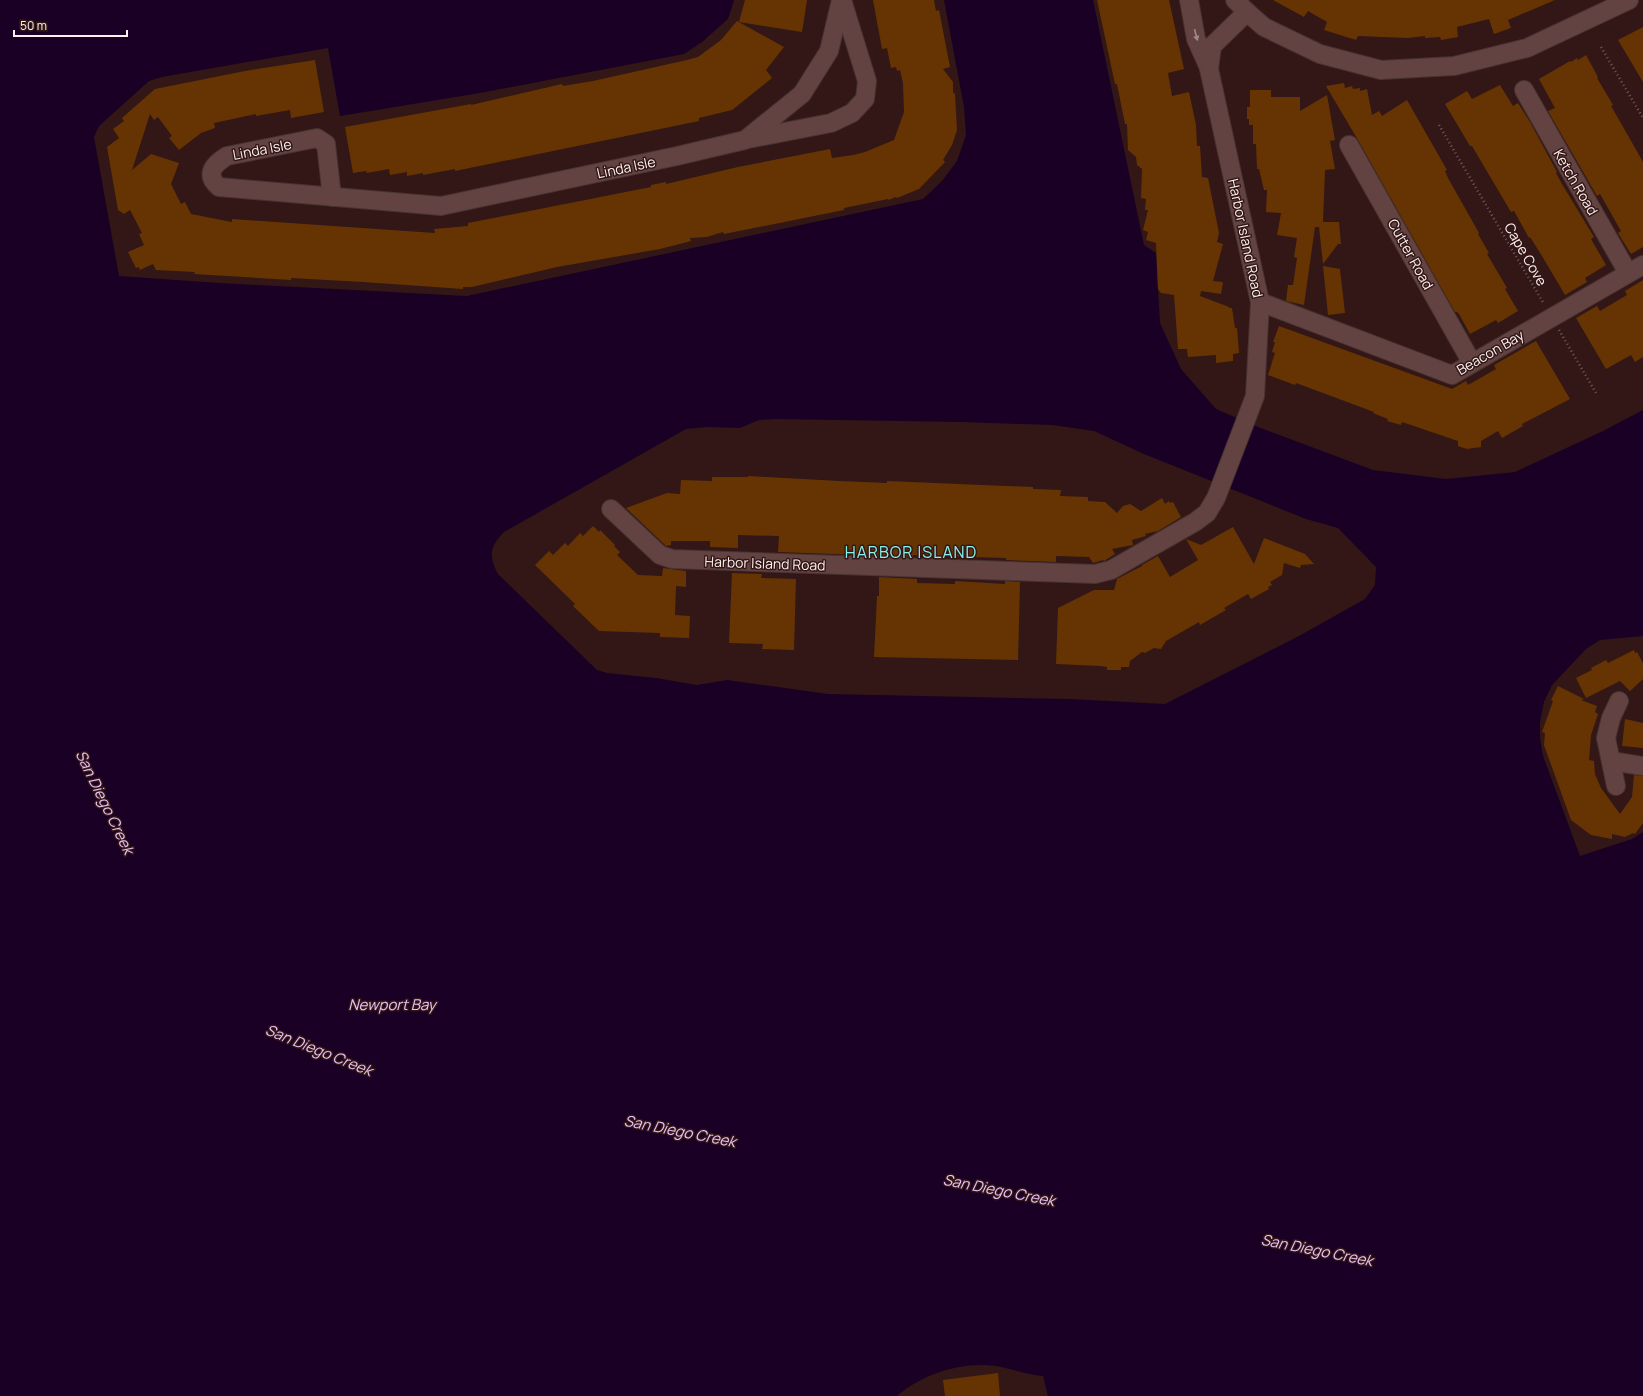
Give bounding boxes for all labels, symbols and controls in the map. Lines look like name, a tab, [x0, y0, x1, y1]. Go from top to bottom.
scale bar	[14, 12, 127, 38]
text: 50 m	[20, 17, 47, 34]
one-way arrow	[1194, 29, 1200, 42]
street label: Linda Isle	[231, 134, 293, 164]
street label: Ketch Road	[1549, 146, 1603, 218]
street label: Linda Isle	[595, 152, 657, 182]
street label: Harbor Island Road	[1224, 177, 1268, 299]
street label: Cutter Road	[1384, 215, 1438, 293]
street label: Cape Cove	[1500, 219, 1552, 289]
street label: Beacon Bay	[1453, 325, 1528, 379]
district label: HARBOR ISLAND	[845, 541, 977, 563]
street label: Harbor Island Road	[704, 551, 826, 575]
water label: San Diego Creek	[71, 746, 140, 860]
water label: Newport Bay	[348, 994, 438, 1015]
water label: San Diego Creek	[262, 1019, 378, 1082]
water label: San Diego Creek	[622, 1110, 740, 1153]
water label: San Diego Creek	[941, 1169, 1059, 1212]
water label: San Diego Creek	[1259, 1229, 1377, 1272]

